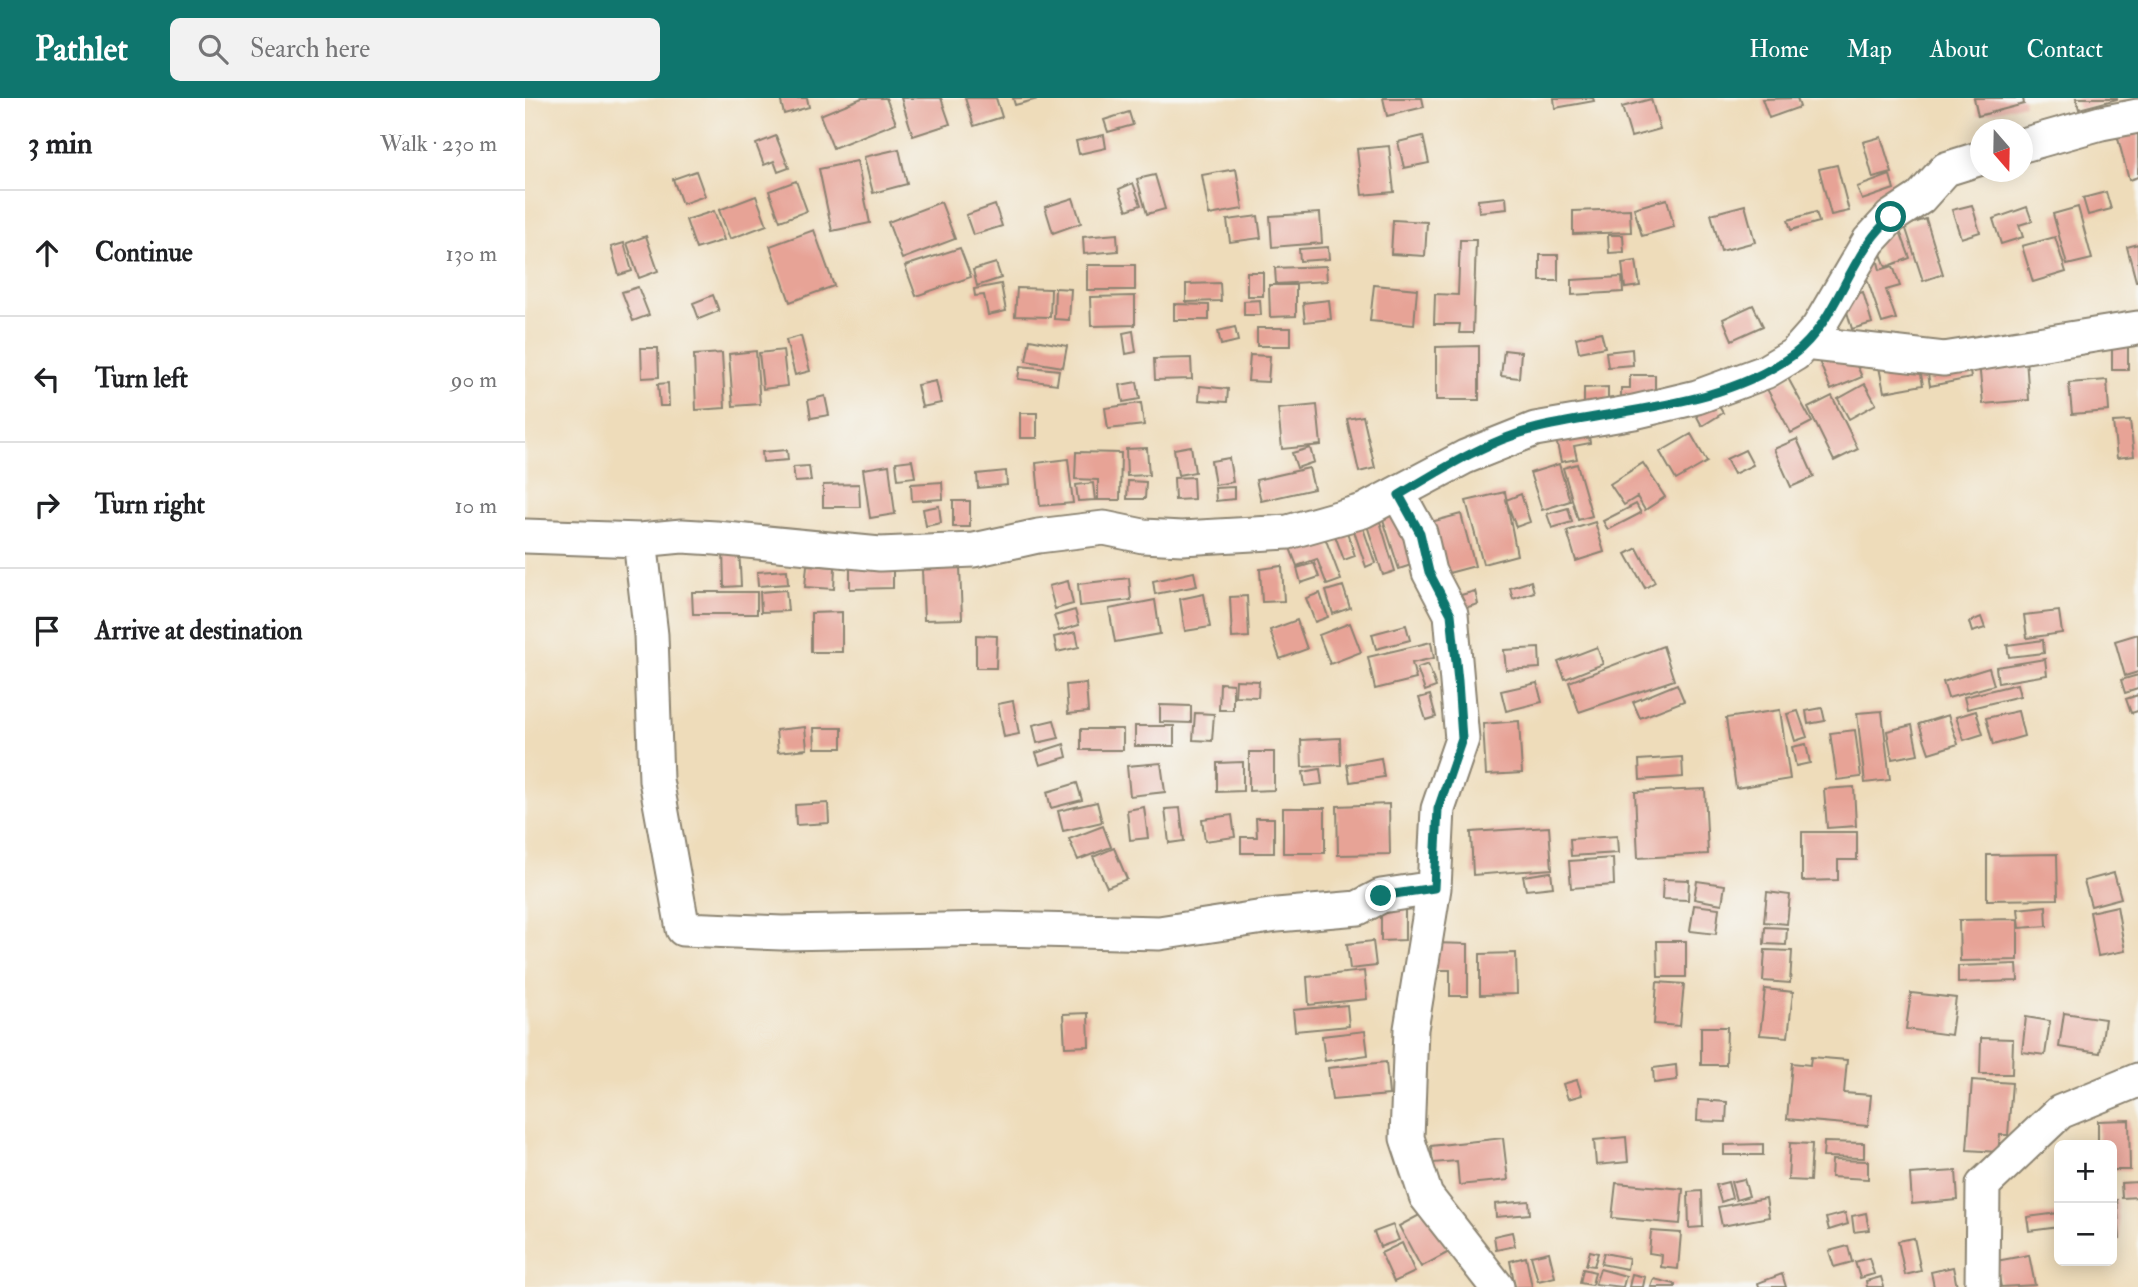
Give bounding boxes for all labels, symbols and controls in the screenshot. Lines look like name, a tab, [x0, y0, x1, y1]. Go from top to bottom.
search box	[170, 18, 660, 81]
text: Pathlet	[35, 29, 128, 70]
icon: search	[194, 30, 232, 68]
text: Search here	[250, 33, 370, 65]
text: Home	[1749, 34, 1809, 65]
text: Map	[1847, 34, 1892, 65]
text: About	[1930, 34, 1989, 65]
text: Contact	[2027, 34, 2103, 65]
north arrow	[1970, 119, 2033, 182]
text: 3 min	[28, 125, 93, 162]
text: Walk · 230 m	[380, 129, 497, 158]
route start	[1875, 201, 1906, 232]
icon: ahead	[28, 234, 66, 272]
text: Continue	[95, 237, 193, 269]
text: 130 m	[445, 239, 497, 268]
icon: left	[28, 360, 66, 398]
text: Turn left	[95, 363, 188, 395]
text: 90 m	[451, 365, 497, 394]
icon: right	[28, 486, 66, 524]
text: Turn right	[95, 489, 205, 521]
text: 10 m	[454, 491, 497, 520]
icon: arrive	[28, 612, 66, 650]
text: Arrive at destination	[95, 615, 303, 647]
route end	[1365, 880, 1396, 911]
map controls	[2054, 1140, 2117, 1266]
button: +	[2054, 1140, 2117, 1203]
button: −	[2054, 1203, 2117, 1266]

